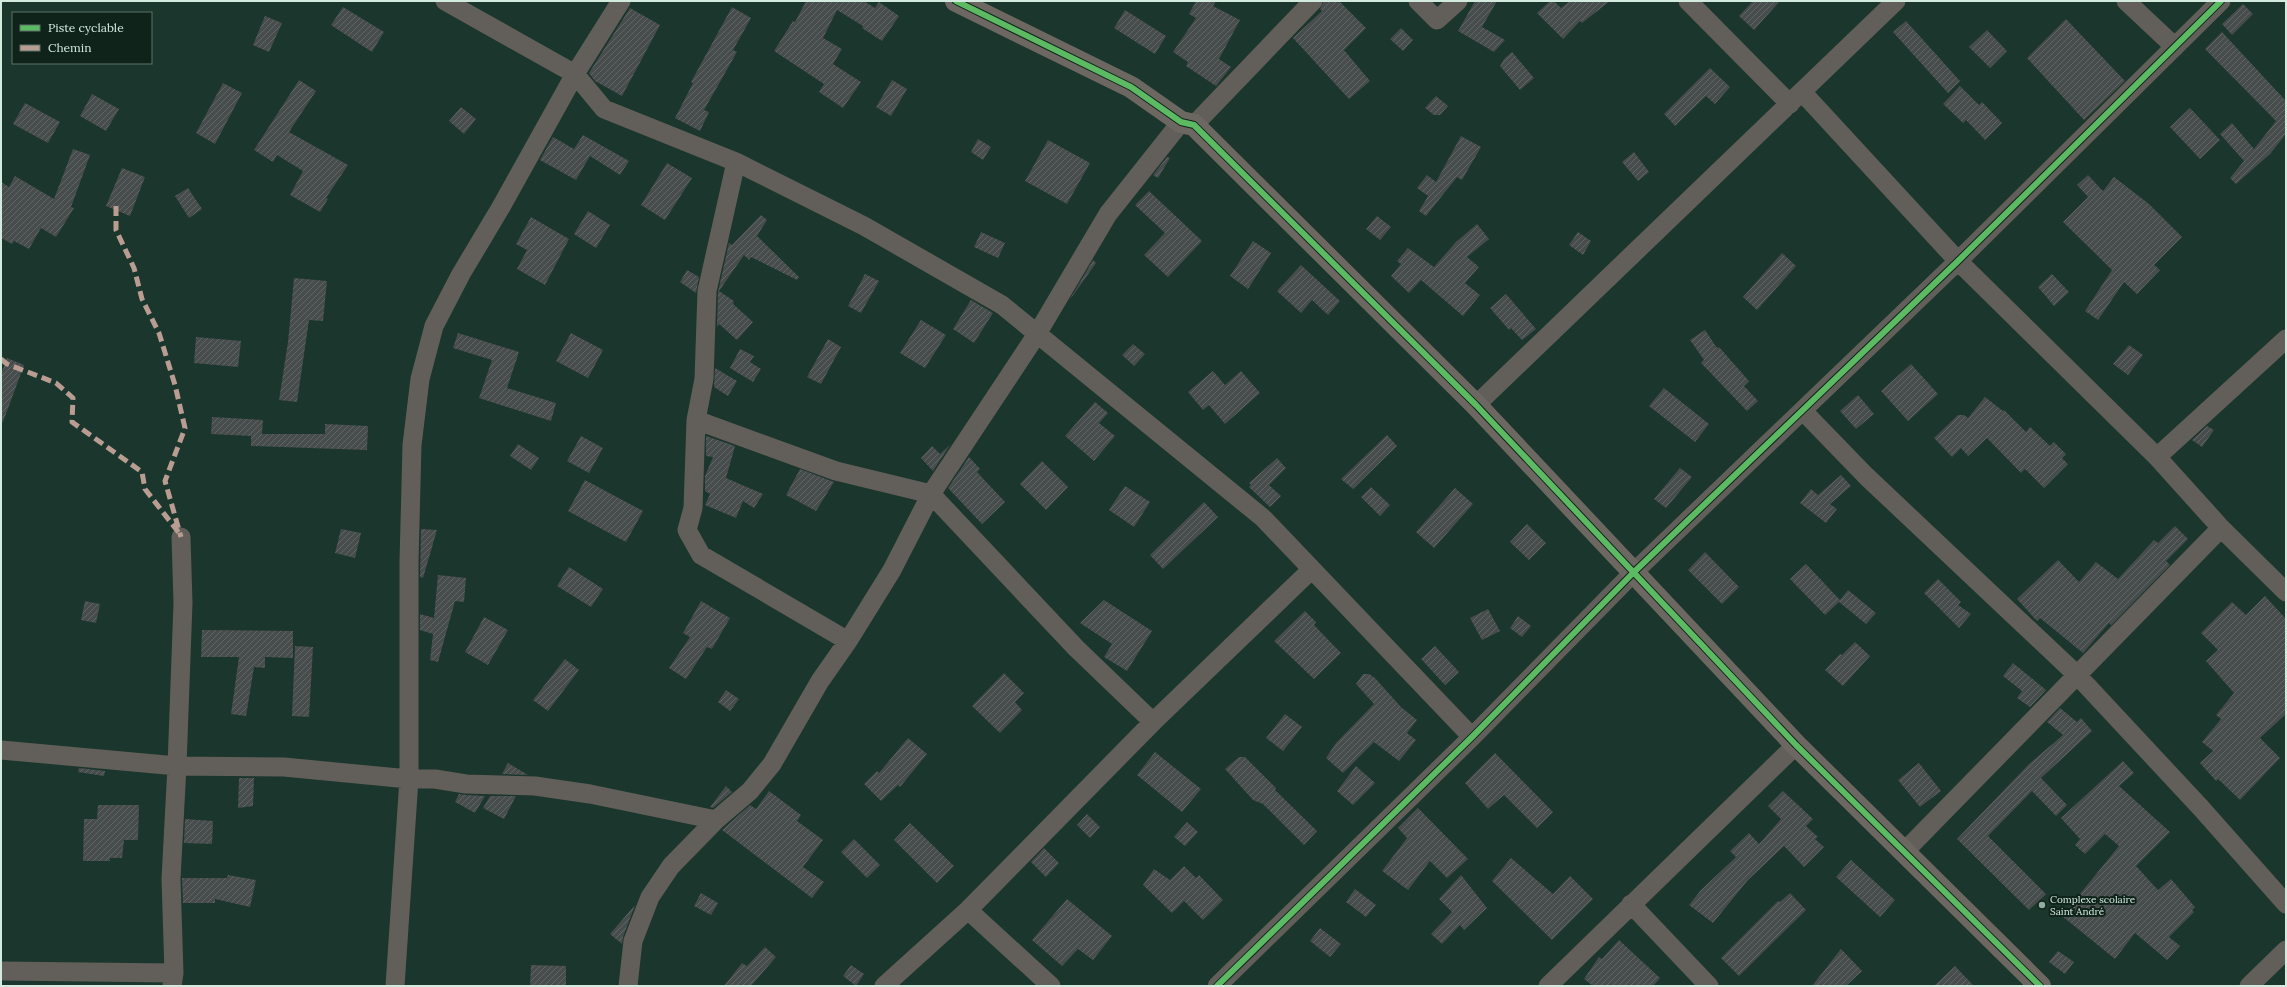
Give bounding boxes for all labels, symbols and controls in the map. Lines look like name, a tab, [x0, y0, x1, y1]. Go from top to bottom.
legend	[12, 12, 152, 64]
text: Piste cyclable	[48, 20, 124, 35]
text: Chemin	[48, 40, 91, 55]
place label: Complexe scolaire Saint André	[2050, 893, 2136, 918]
marker: Complexe scolaire Saint André	[2037, 900, 2047, 910]

